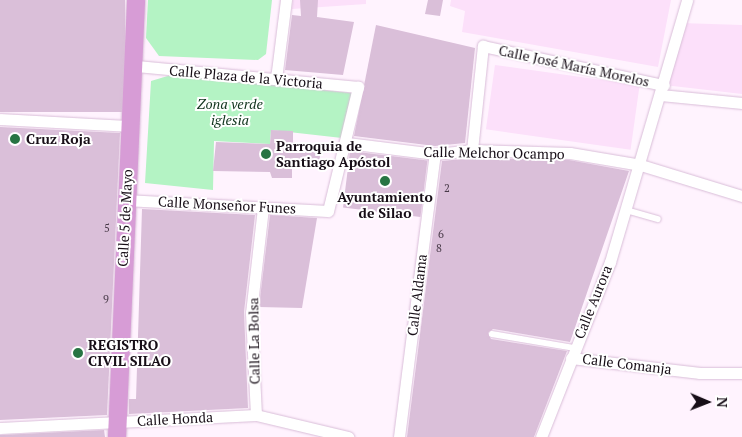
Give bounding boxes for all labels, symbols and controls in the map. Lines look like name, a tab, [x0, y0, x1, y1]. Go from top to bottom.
street label: Calle José María Morelos	[497, 42, 651, 90]
street label: Calle Plaza de la Victoria	[168, 62, 324, 92]
park label: Zona verde iglesia	[197, 96, 263, 128]
place label: Cruz Roja	[26, 131, 91, 147]
marker: Cruz Roja	[8, 132, 22, 146]
place label: Parroquia de Santiago Apóstol	[276, 138, 391, 170]
street label: Calle Melchor Ocampo	[423, 143, 565, 163]
marker: Parroquia de Santiago Apóstol	[260, 148, 272, 160]
street label: Calle 5 de Mayo	[114, 169, 136, 267]
marker: Ayuntamiento de Silao	[379, 175, 391, 187]
house number: 2	[444, 181, 450, 195]
place label: Ayuntamiento de Silao	[337, 189, 433, 222]
street label: Calle Monseñor Funes	[158, 193, 296, 217]
house number: 5	[104, 221, 110, 235]
house number: 6	[438, 227, 444, 241]
house number: 8	[436, 241, 442, 255]
street label: Calle Aldama	[404, 253, 430, 337]
street label: Calle Aurora	[571, 263, 615, 341]
house number: 9	[103, 292, 109, 306]
street label: Calle La Bolsa	[245, 297, 263, 385]
place label: REGISTRO CIVIL SILAO	[88, 337, 171, 370]
marker: REGISTRO CIVIL SILAO	[72, 347, 84, 359]
street label: Calle Comanja	[581, 350, 673, 378]
north arrow	[682, 377, 732, 427]
text: N	[713, 397, 732, 408]
street label: Calle Honda	[137, 409, 213, 429]

